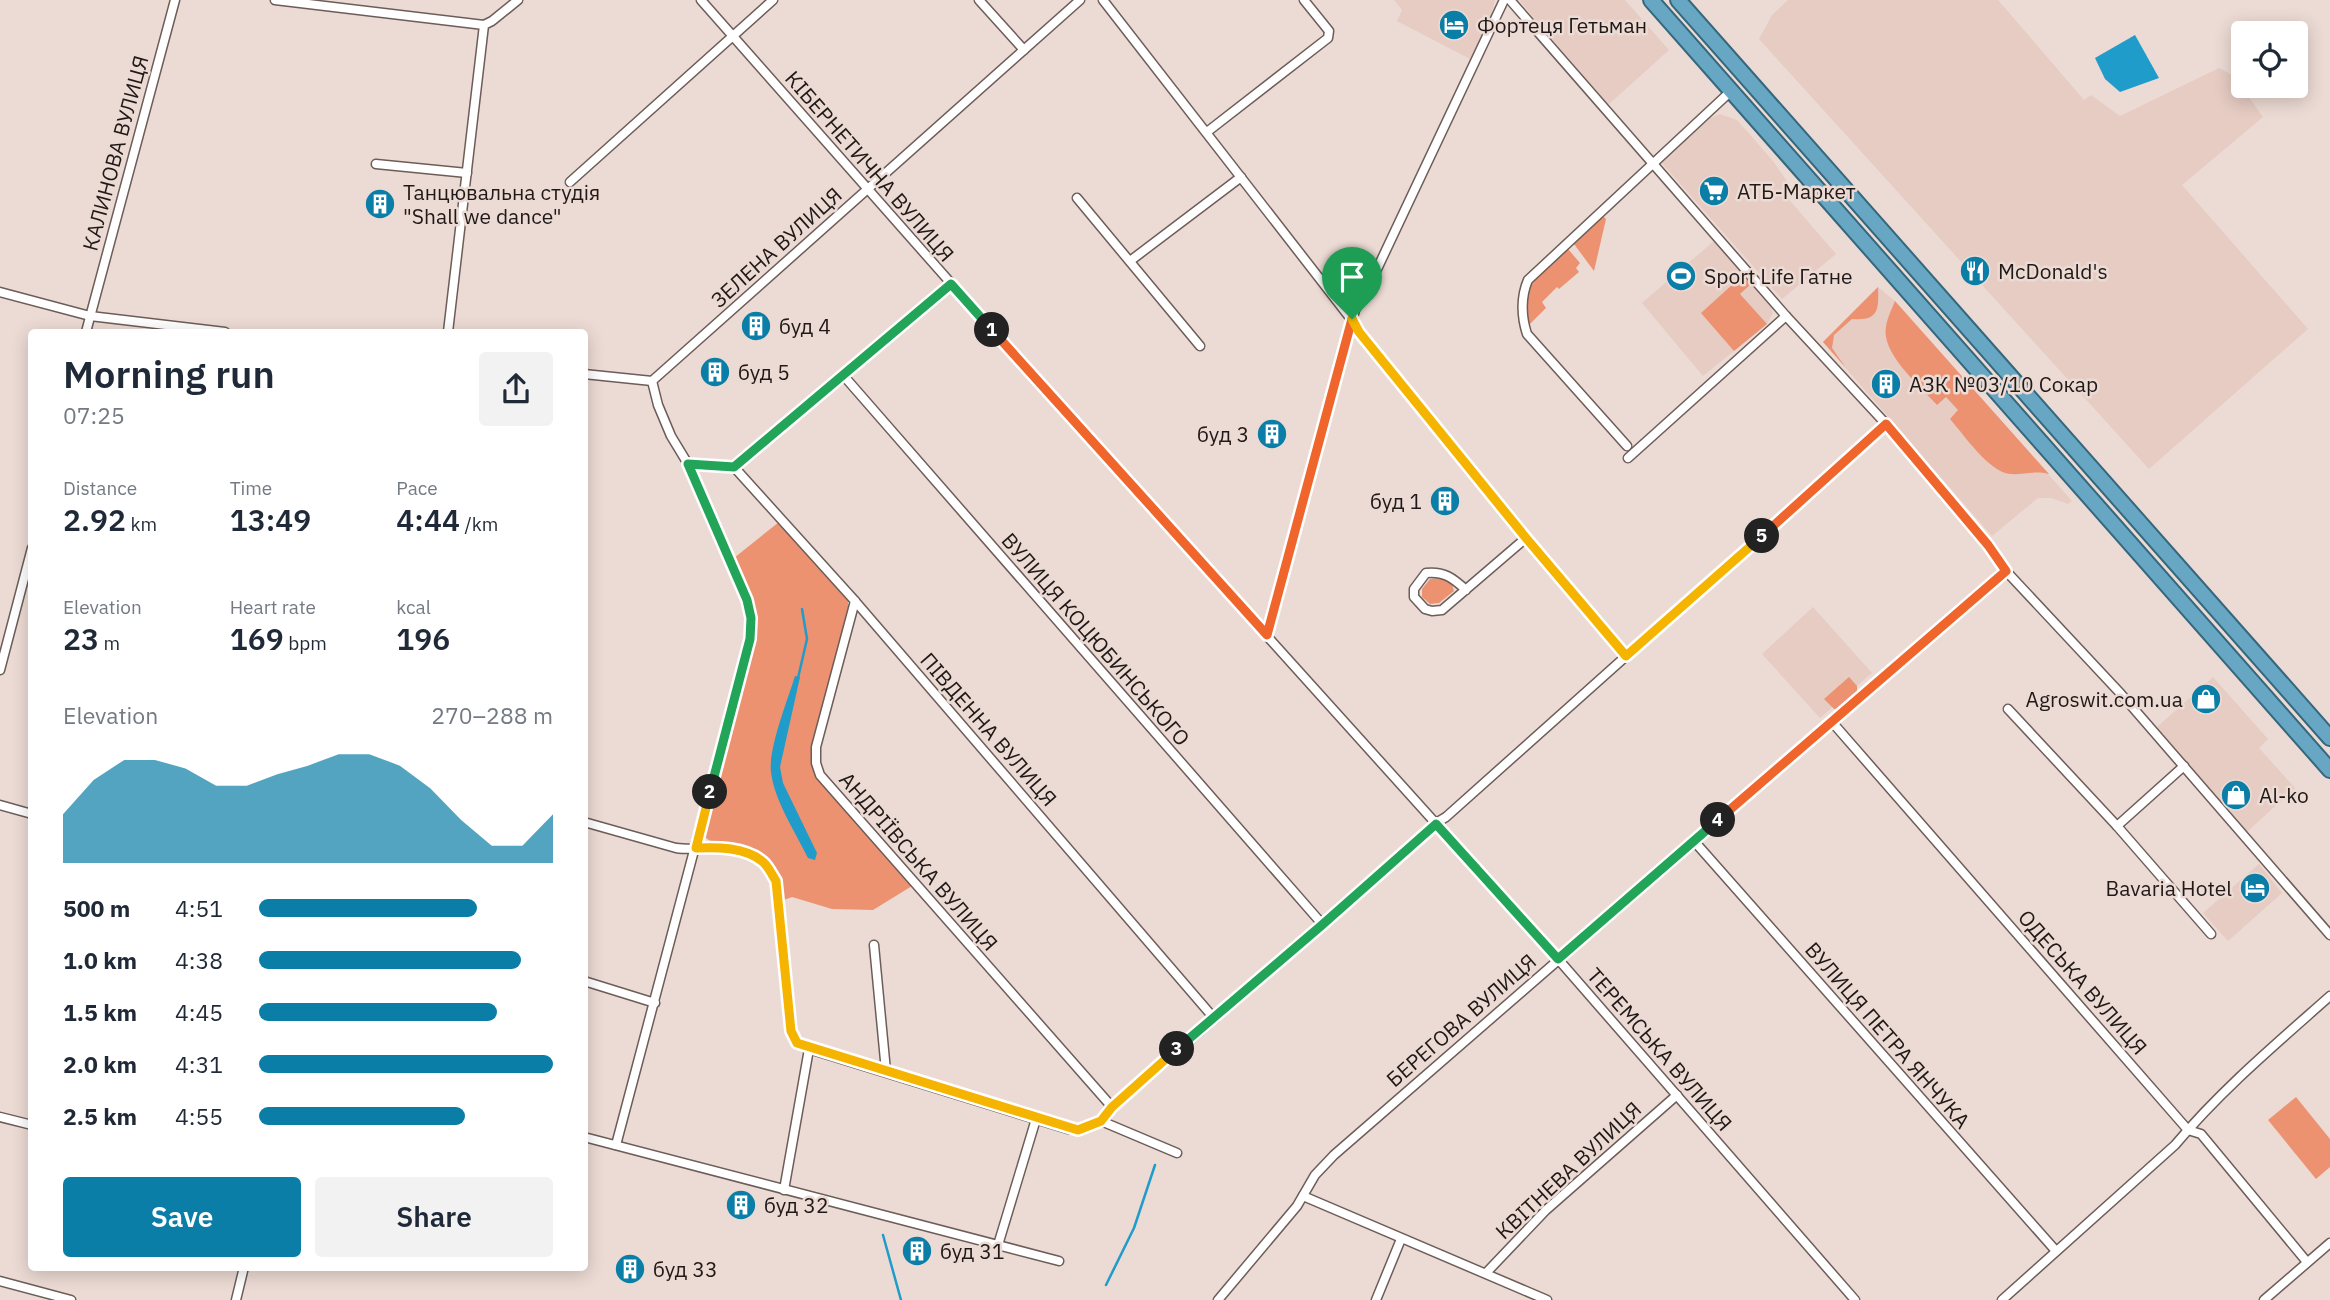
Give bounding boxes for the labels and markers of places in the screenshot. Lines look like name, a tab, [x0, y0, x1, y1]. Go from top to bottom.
hotel icon: Фортеця Гетьман	[1437, 8, 1471, 42]
place label: Фортеця Гетьман	[1477, 11, 1647, 39]
supermarket icon: АТБ-Маркет	[1697, 174, 1731, 208]
place label: АТБ-Маркет	[1737, 177, 1856, 205]
place label: Танцювальна студія "Shall we dance"	[403, 178, 600, 230]
building icon: Танцювальна студія "Shall we dance"	[363, 187, 397, 221]
pin	[1322, 247, 1382, 319]
restaurant icon: McDonald's	[1958, 254, 1992, 288]
place label: McDonald's	[1998, 257, 2108, 285]
sports icon: Sport Life Гатне	[1664, 259, 1698, 293]
place label: Sport Life Гатне	[1704, 262, 1853, 290]
building icon: буд 4	[739, 309, 773, 343]
place label: буд 4	[779, 312, 831, 340]
pin: 1	[974, 312, 1010, 348]
building icon: буд 5	[698, 355, 732, 389]
place label: буд 5	[738, 358, 790, 386]
building icon: АЗК №03/10 Сокар	[1869, 367, 1903, 401]
place label: АЗК №03/10 Сокар	[1909, 370, 2098, 398]
building icon: буд 3	[1255, 417, 1289, 451]
place label: буд 3	[1197, 420, 1249, 448]
building icon: буд 1	[1428, 484, 1462, 518]
place label: буд 1	[1370, 487, 1422, 515]
pin: 5	[1744, 518, 1780, 554]
shop icon: Agroswit.com.ua	[2189, 682, 2223, 716]
place label: Agroswit.com.ua	[2026, 685, 2183, 713]
pin: 2	[692, 774, 728, 810]
shop icon: Al-ko	[2219, 778, 2253, 812]
place label: Al-ko	[2259, 781, 2309, 809]
pin: 4	[1700, 802, 1736, 838]
hotel icon: Bavaria Hotel	[2238, 871, 2272, 905]
place label: Bavaria Hotel	[2106, 874, 2232, 902]
pin: 3	[1160, 1032, 1194, 1066]
building icon: буд 32	[724, 1188, 758, 1222]
place label: буд 32	[764, 1191, 829, 1219]
building icon: буд 31	[900, 1234, 934, 1268]
place label: буд 31	[940, 1237, 1005, 1265]
building icon: буд 33	[613, 1252, 647, 1286]
place label: буд 33	[653, 1255, 718, 1283]

